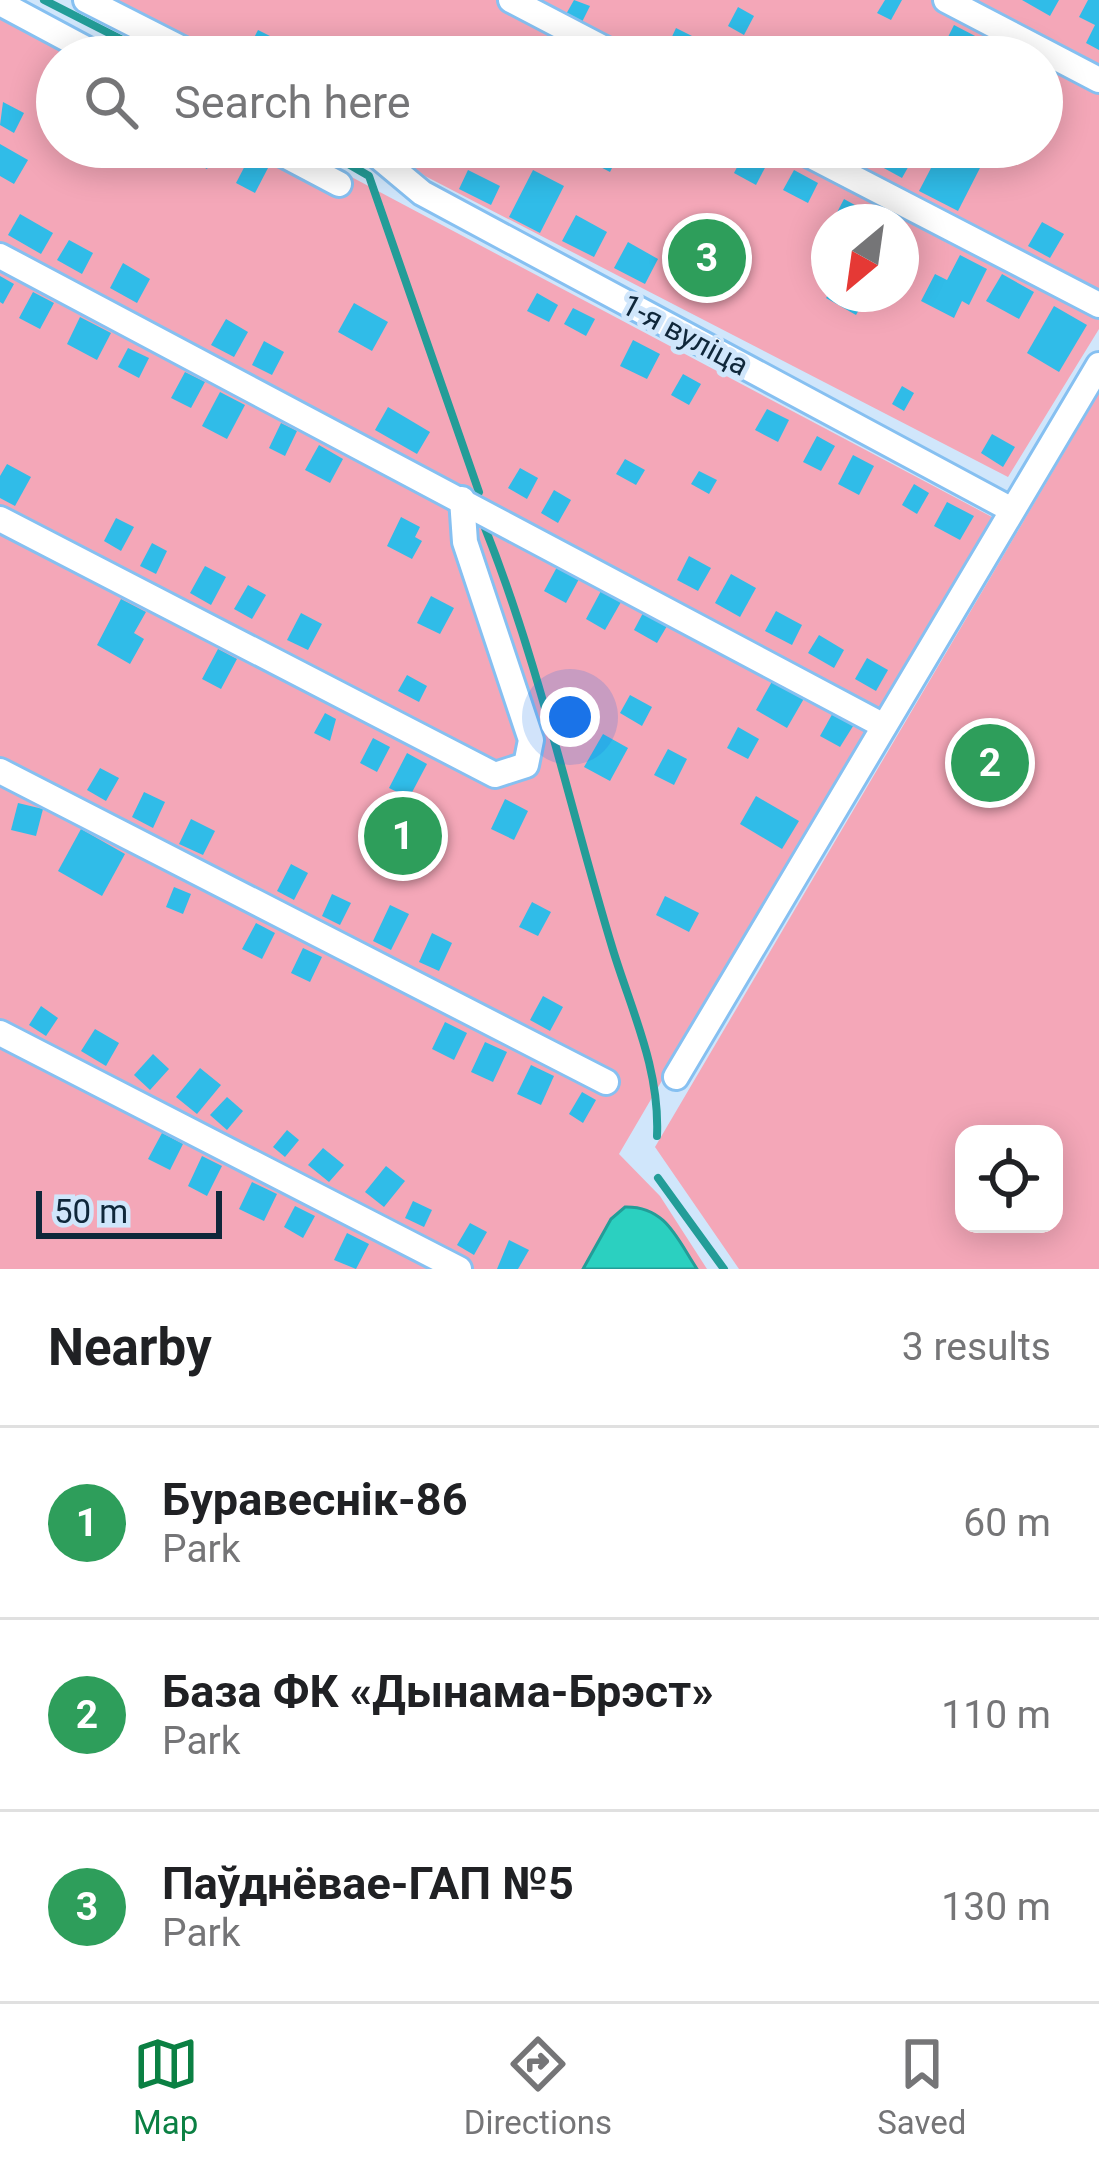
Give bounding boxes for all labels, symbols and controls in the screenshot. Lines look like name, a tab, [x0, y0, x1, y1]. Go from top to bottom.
search box	[36, 36, 1063, 168]
icon: search	[78, 69, 144, 135]
text: Search here	[174, 76, 411, 129]
north arrow	[811, 204, 919, 312]
pin: 3	[668, 213, 746, 303]
street label: 1-я вуліца	[616, 287, 755, 382]
your location	[540, 687, 600, 747]
pin: 2	[951, 718, 1029, 808]
pin: 1	[364, 791, 442, 881]
map controls	[955, 1125, 1063, 1233]
button: locate	[955, 1125, 1063, 1233]
scale bar	[36, 1185, 222, 1238]
text: 50 m	[54, 1192, 128, 1231]
text: Nearby	[48, 1318, 212, 1377]
text: 3 results	[902, 1324, 1051, 1370]
text: Буравеснік-86	[162, 1473, 467, 1526]
text: 1	[76, 1500, 98, 1546]
text: 60 m	[963, 1500, 1051, 1546]
text: Park	[162, 1526, 241, 1572]
text: База ФК «Дынама-Брэст»	[162, 1665, 714, 1718]
text: 2	[76, 1692, 98, 1738]
text: 110 m	[941, 1692, 1051, 1738]
text: Park	[162, 1718, 241, 1764]
text: Паўднёвае-ГАП №5	[162, 1857, 574, 1910]
text: 3	[76, 1884, 98, 1930]
text: 130 m	[941, 1884, 1051, 1930]
text: Park	[162, 1910, 241, 1956]
tab: Map	[133, 2031, 199, 2142]
tab: Directions	[464, 2031, 612, 2142]
tab: Saved	[877, 2031, 966, 2142]

